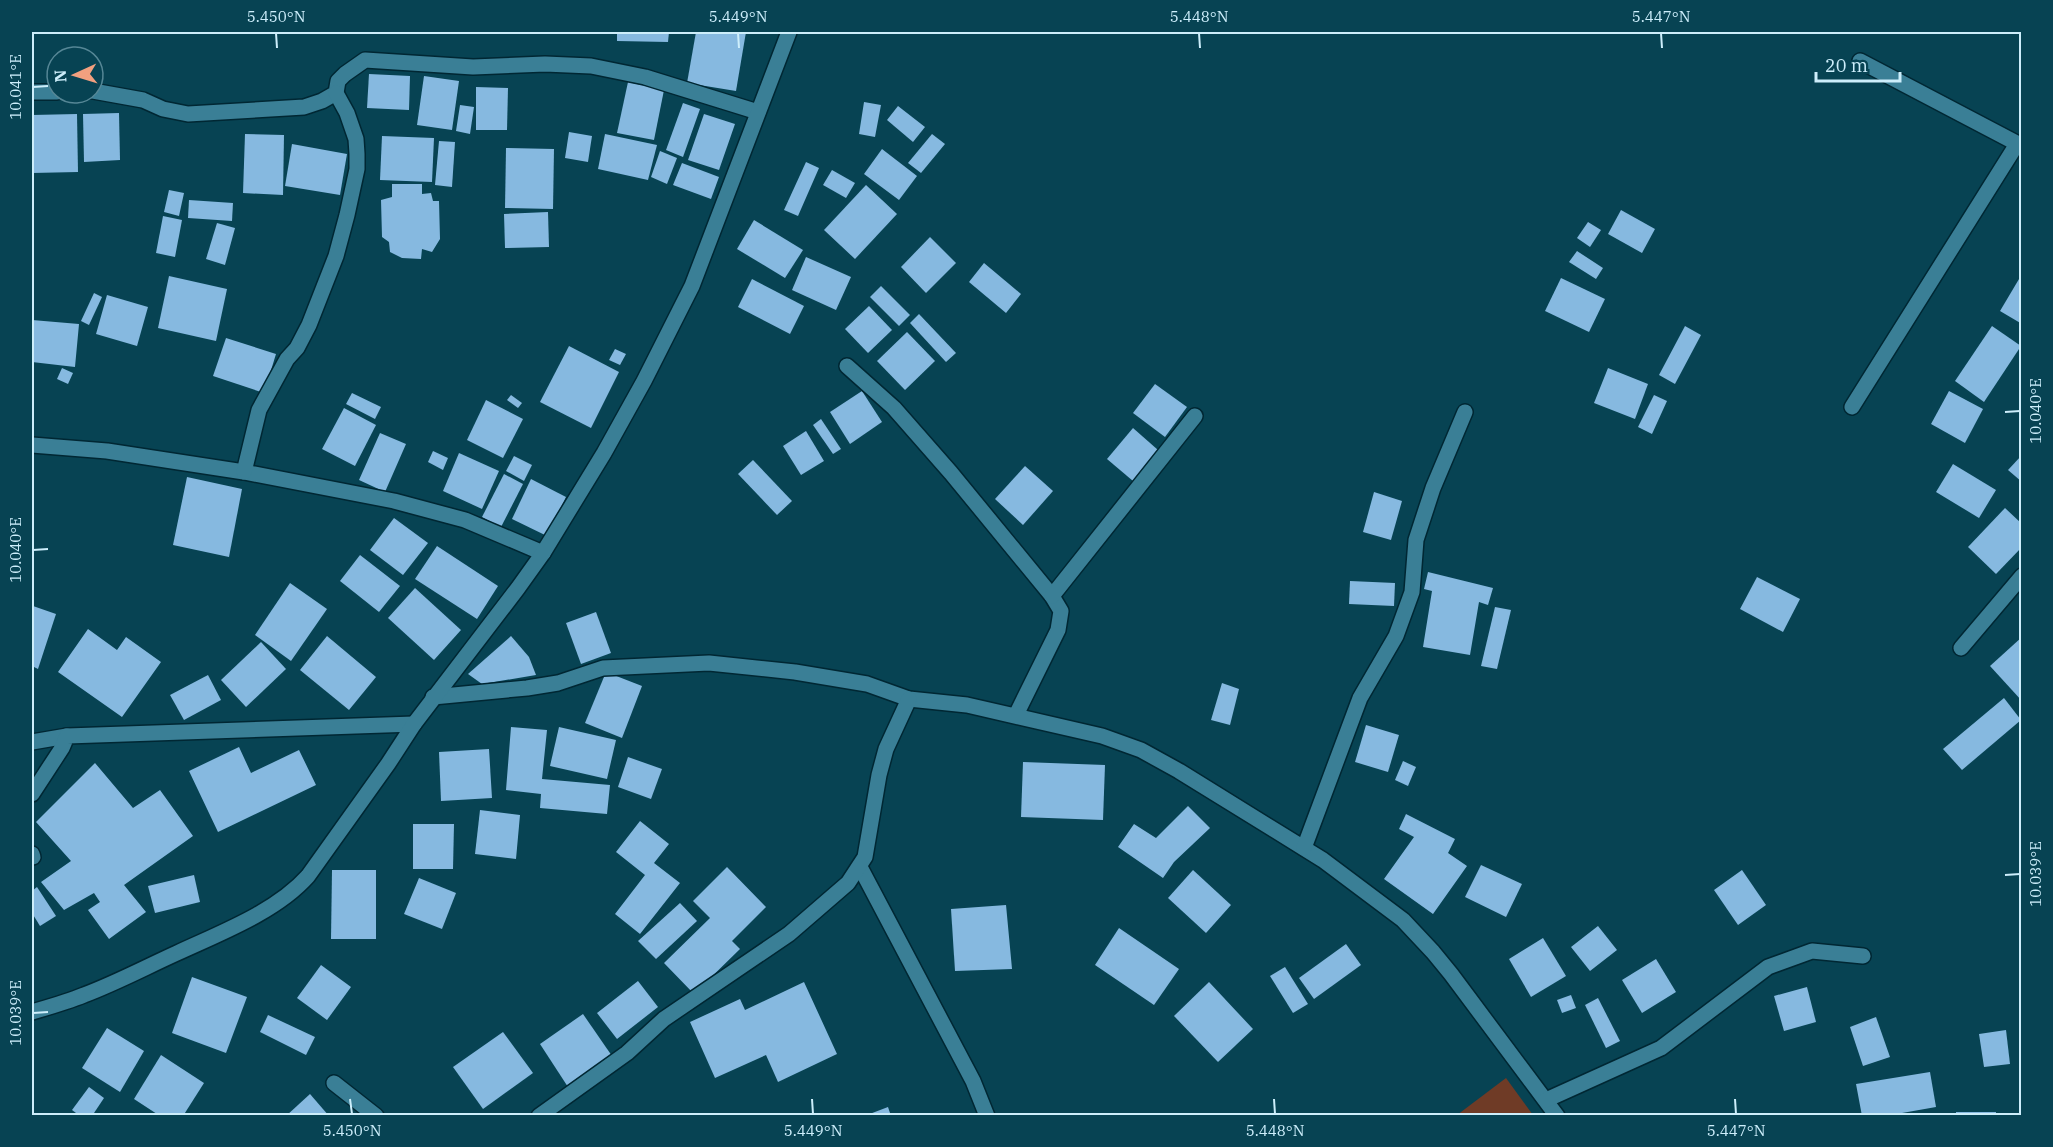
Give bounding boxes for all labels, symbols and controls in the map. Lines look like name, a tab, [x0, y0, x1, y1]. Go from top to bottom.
text: 5.450°N	[247, 7, 305, 26]
text: 5.449°N	[709, 7, 767, 26]
text: 5.448°N	[1170, 7, 1228, 26]
text: 5.447°N	[1632, 7, 1690, 26]
north arrow	[45, 45, 105, 105]
scale bar	[1816, 45, 1900, 83]
text: 10.041°E	[6, 54, 25, 120]
text: 20 m	[1825, 54, 1868, 77]
text: N	[50, 69, 70, 83]
text: 10.040°E	[2026, 378, 2045, 444]
text: 10.040°E	[6, 517, 25, 583]
text: 10.039°E	[2026, 841, 2045, 907]
text: 10.039°E	[6, 980, 25, 1046]
text: 5.450°N	[323, 1121, 381, 1140]
text: 5.449°N	[784, 1121, 842, 1140]
text: 5.448°N	[1246, 1121, 1304, 1140]
text: 5.447°N	[1707, 1121, 1765, 1140]

